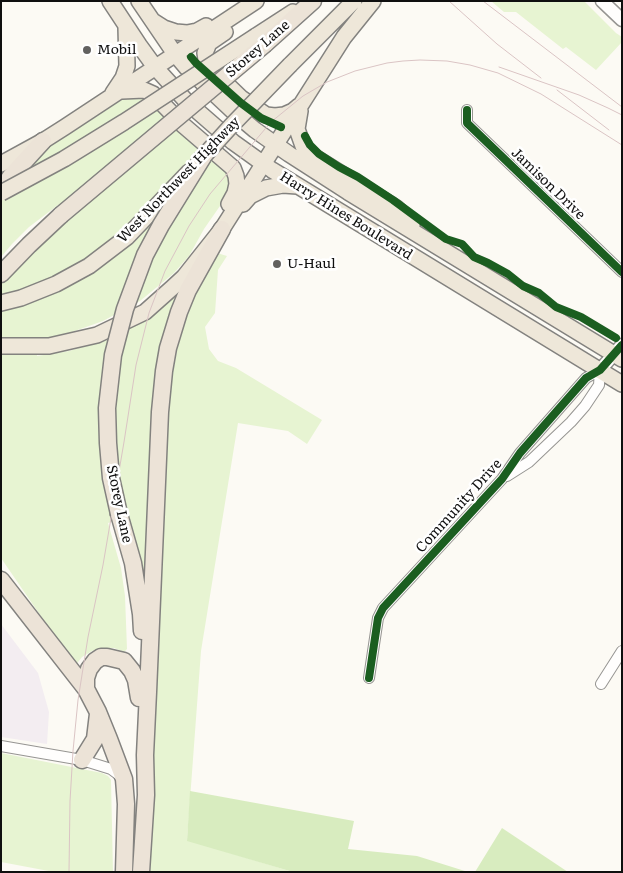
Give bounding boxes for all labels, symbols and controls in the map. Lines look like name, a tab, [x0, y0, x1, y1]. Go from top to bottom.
street label: Storey Lane	[223, 17, 293, 81]
place label: Mobil	[97, 42, 136, 58]
marker: Mobil	[81, 44, 93, 56]
street label: West Northwest Highway	[114, 113, 244, 247]
street label: Jamison Drive	[508, 145, 588, 223]
street label: Harry Hines Boulevard	[276, 168, 416, 264]
place label: U-Haul	[287, 256, 336, 272]
marker: U-Haul	[271, 258, 283, 270]
street label: Community Drive	[413, 456, 505, 556]
street label: Storey Lane	[103, 464, 135, 544]

